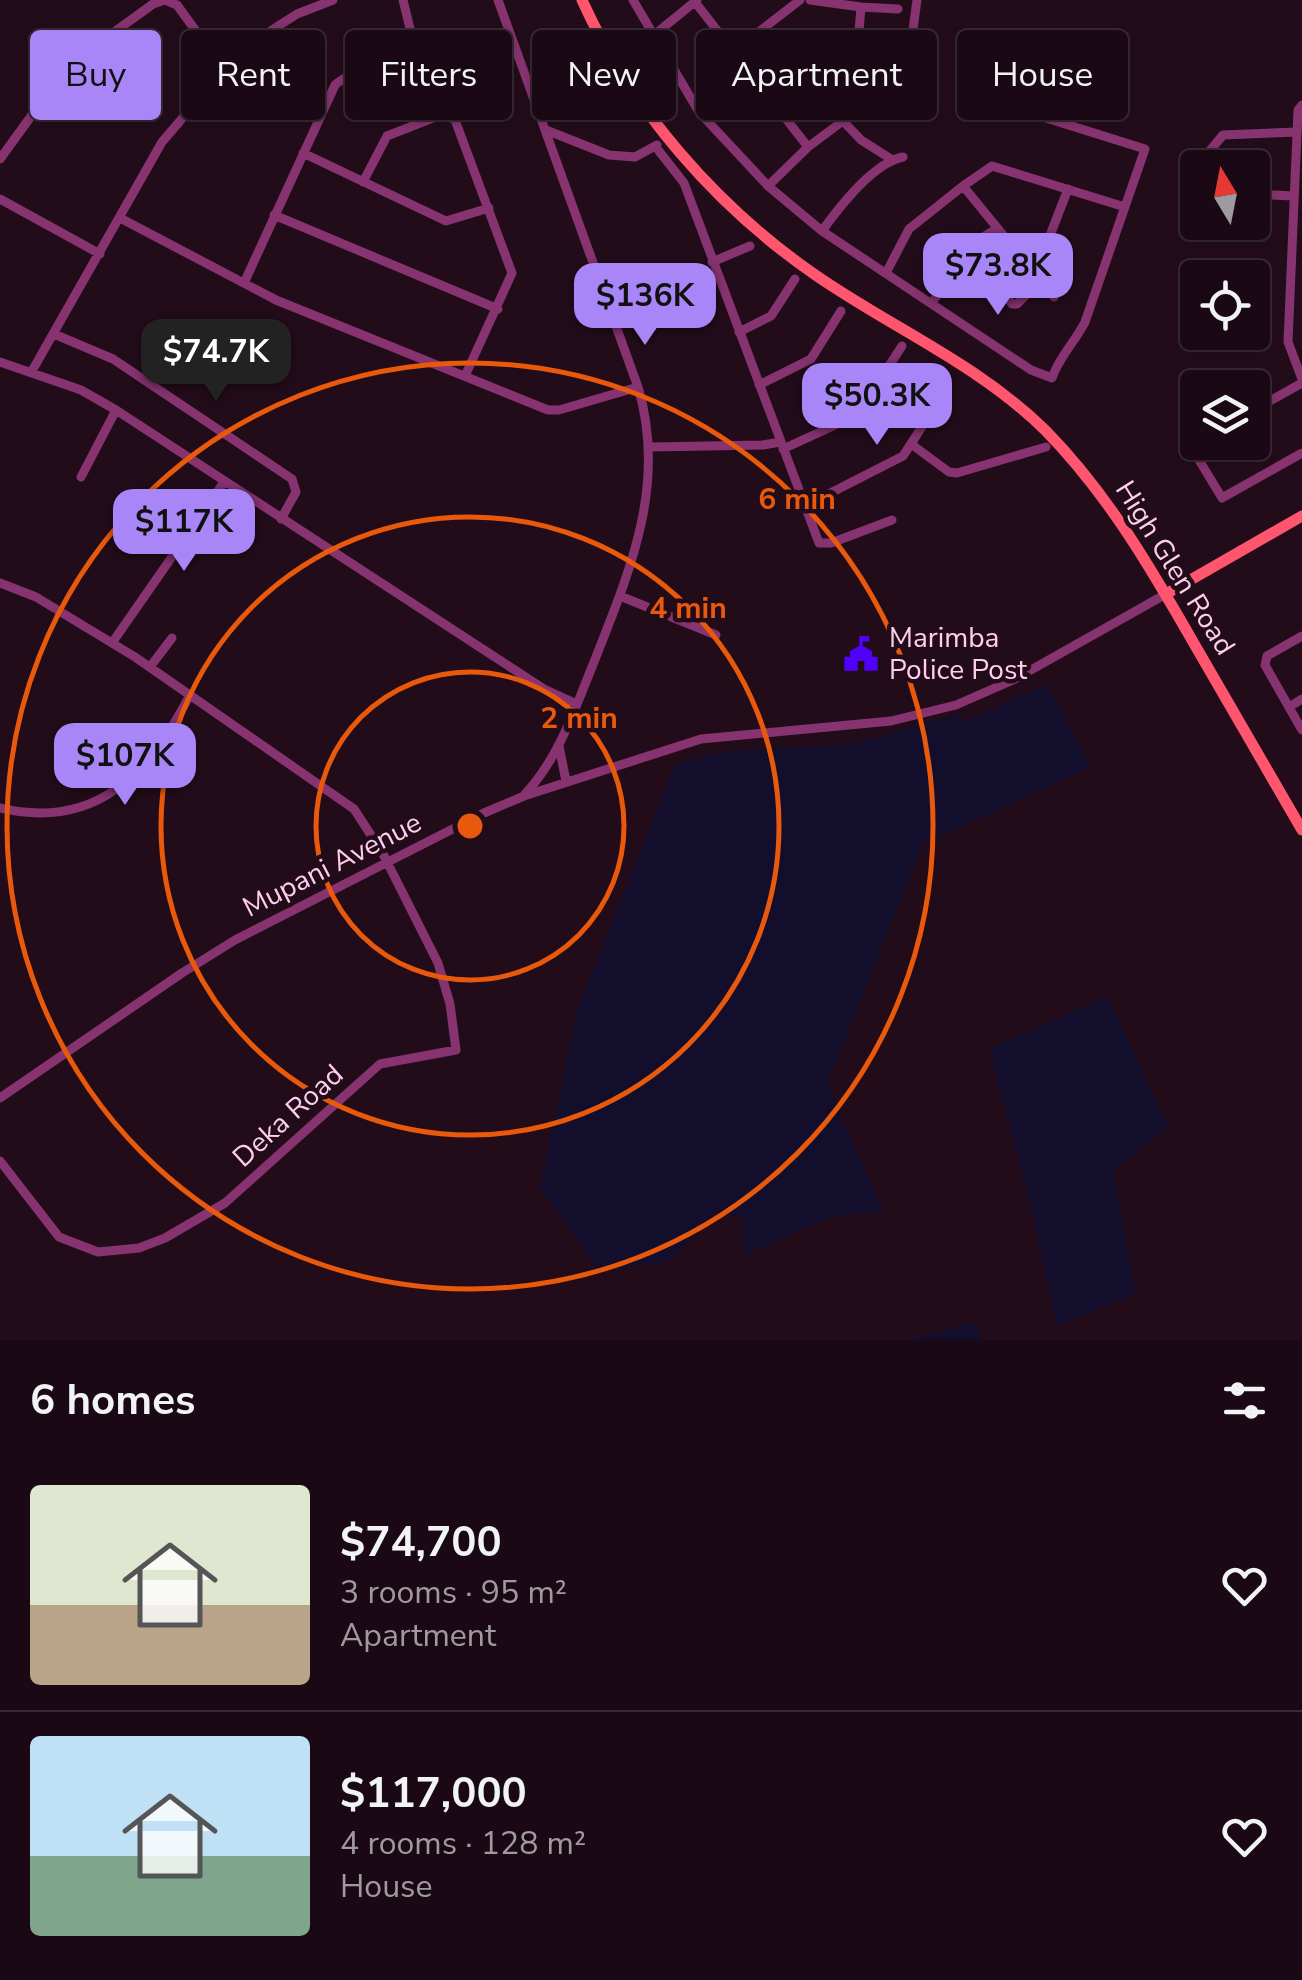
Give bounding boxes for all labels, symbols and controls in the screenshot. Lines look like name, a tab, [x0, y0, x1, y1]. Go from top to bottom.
chip: Buy	[30, 30, 161, 120]
chip: Rent	[181, 30, 325, 120]
chip: Filters	[345, 30, 512, 120]
chip: New	[532, 30, 676, 120]
chip: Apartment	[696, 30, 937, 120]
chip: House	[957, 30, 1128, 120]
north arrow	[1180, 150, 1270, 240]
map controls	[1180, 150, 1270, 460]
pin: $73.8K	[917, 233, 1079, 318]
text: $73.8K	[945, 244, 1051, 287]
button: locate	[1180, 260, 1270, 350]
pin: $136K	[575, 263, 715, 348]
text: $136K	[596, 274, 694, 317]
pin: $74.7K	[135, 319, 297, 404]
text: $74.7K	[163, 330, 269, 373]
pin: $50.3K	[796, 363, 958, 448]
button: layers	[1180, 370, 1270, 460]
text: $50.3K	[824, 374, 930, 417]
street label: High Glen Road	[1106, 474, 1244, 662]
text: 6 min	[758, 479, 836, 520]
pin: $117K	[114, 489, 254, 574]
text: $117K	[135, 500, 233, 543]
text: 4 min	[649, 588, 727, 629]
place label: Marimba Police Post	[889, 619, 1027, 689]
public building icon: Marimba Police Post	[842, 635, 880, 673]
text: 2 min	[540, 698, 618, 739]
pin: $107K	[55, 723, 195, 808]
text: $107K	[76, 734, 174, 777]
street label: Mupani Avenue	[236, 804, 428, 926]
centre of rings	[452, 808, 488, 844]
street label: Deka Road	[224, 1056, 352, 1176]
text: 6 homes	[30, 1372, 195, 1429]
icon: filters	[1217, 1373, 1272, 1428]
text: $74,700	[340, 1514, 502, 1571]
icon: home	[110, 1525, 230, 1645]
icon: heart	[1217, 1558, 1272, 1613]
text: 3 rooms · 95 m²	[340, 1571, 567, 1614]
text: Apartment	[340, 1614, 496, 1657]
text: $117,000	[340, 1765, 527, 1822]
icon: home	[110, 1776, 230, 1896]
icon: heart	[1217, 1809, 1272, 1864]
text: 4 rooms · 128 m²	[340, 1822, 586, 1865]
text: House	[340, 1865, 433, 1908]

